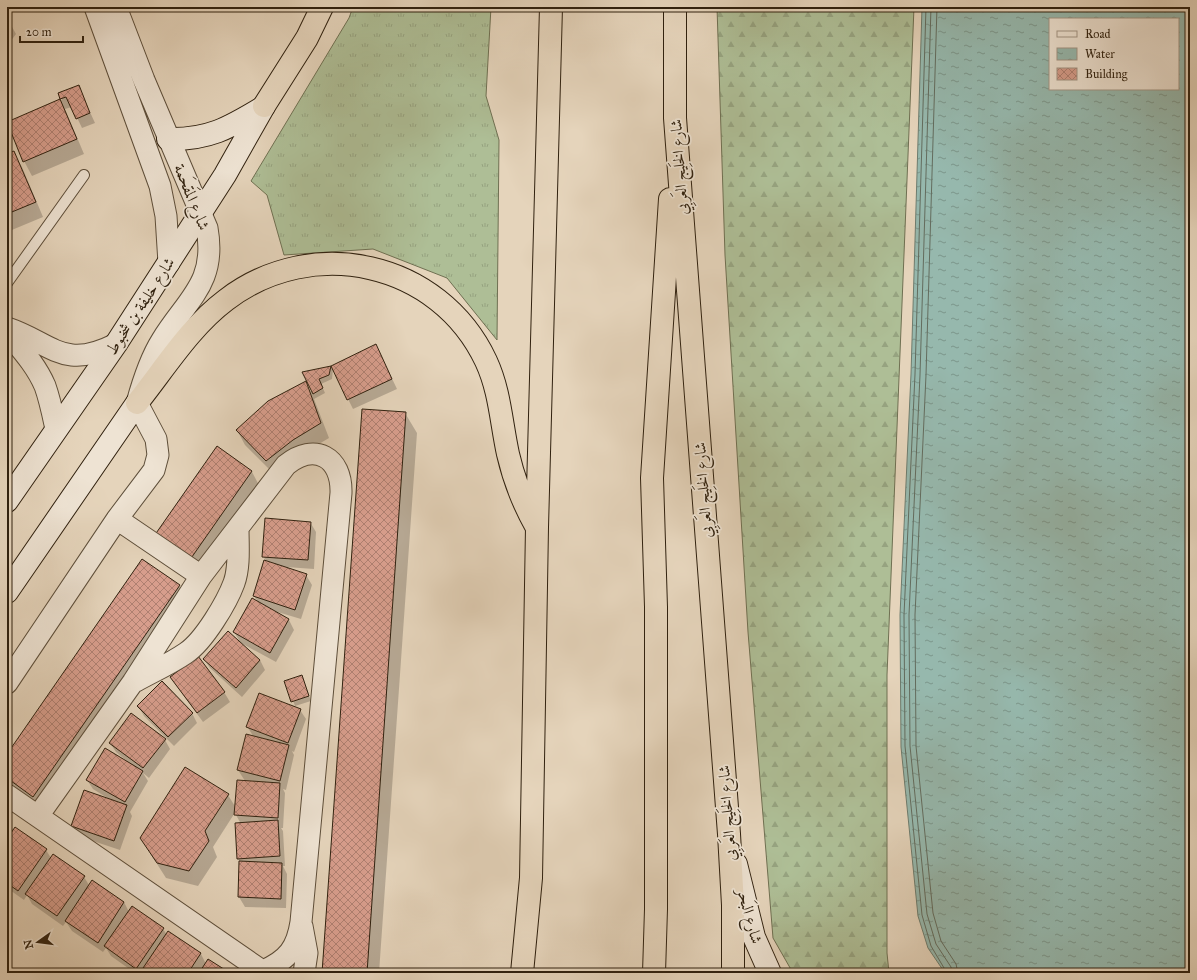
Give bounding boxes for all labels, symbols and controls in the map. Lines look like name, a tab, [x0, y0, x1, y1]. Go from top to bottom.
scale bar	[20, 18, 83, 44]
legend	[1049, 18, 1179, 90]
text: 20 m	[26, 25, 52, 39]
text: Road	[1085, 27, 1111, 41]
text: Water	[1085, 47, 1115, 61]
text: Building	[1085, 67, 1128, 82]
street label: شارع الخَلِيج العَربِي	[664, 118, 697, 216]
street label: شارع المَقحَمة	[166, 160, 216, 234]
street label: شارع خليفة بن شخبوط	[101, 254, 182, 360]
street label: شارع الخَلِيج العَربِي	[688, 441, 721, 539]
street label: شارع الخَلِيج العَربِي	[712, 764, 745, 862]
street label: شارع البَحر	[729, 884, 768, 947]
north arrow	[18, 922, 58, 962]
text: N	[21, 938, 36, 950]

